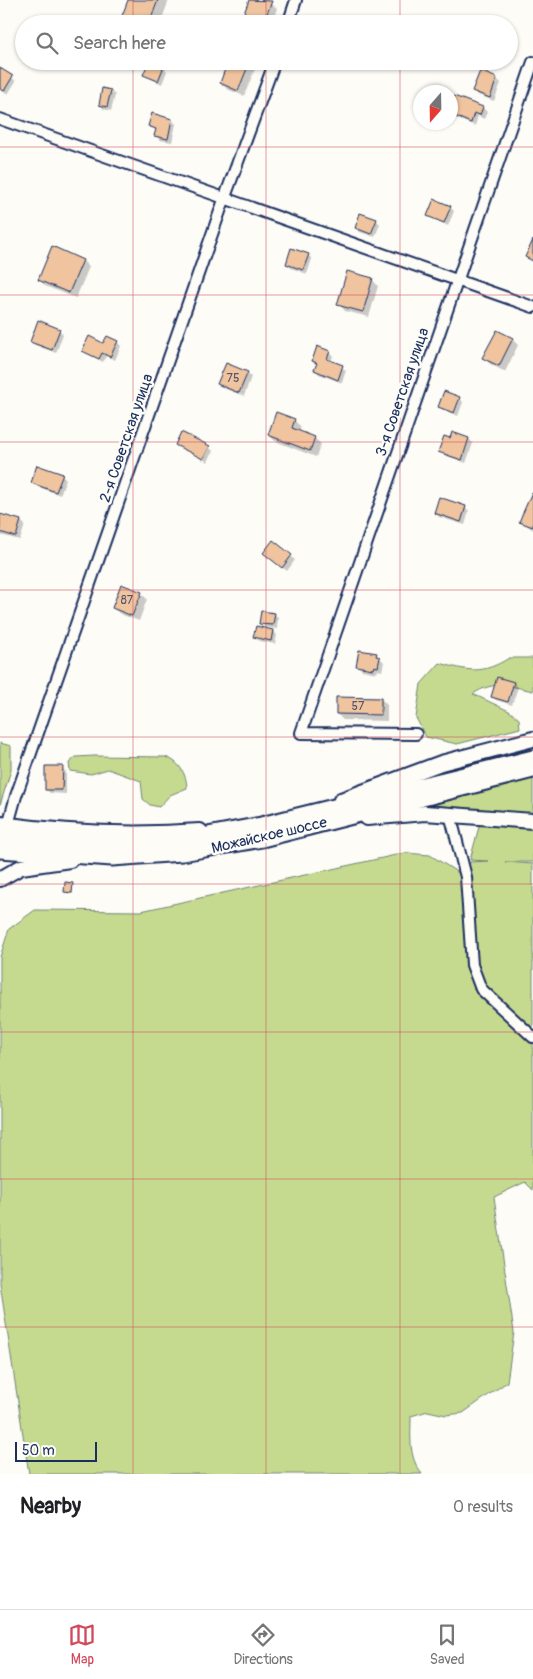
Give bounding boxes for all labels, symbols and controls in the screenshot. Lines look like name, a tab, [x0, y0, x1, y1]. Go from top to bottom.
search box	[15, 15, 518, 70]
icon: search	[33, 29, 61, 57]
text: Search here	[73, 31, 166, 55]
north arrow	[413, 85, 458, 130]
street label: 3-я Советская улица	[372, 325, 433, 459]
street label: 2-я Советская улица	[96, 371, 157, 505]
house number: 75	[227, 371, 239, 386]
house number: 87	[121, 593, 134, 608]
house number: 57	[352, 699, 365, 714]
street label: Можайское шоссе	[209, 813, 329, 858]
scale bar	[15, 1439, 98, 1462]
text: 50 m	[22, 1442, 55, 1459]
text: Nearby	[20, 1493, 81, 1520]
text: 0 results	[453, 1497, 513, 1517]
tab: Map	[68, 1621, 96, 1668]
tab: Directions	[233, 1621, 293, 1668]
tab: Saved	[430, 1621, 465, 1668]

